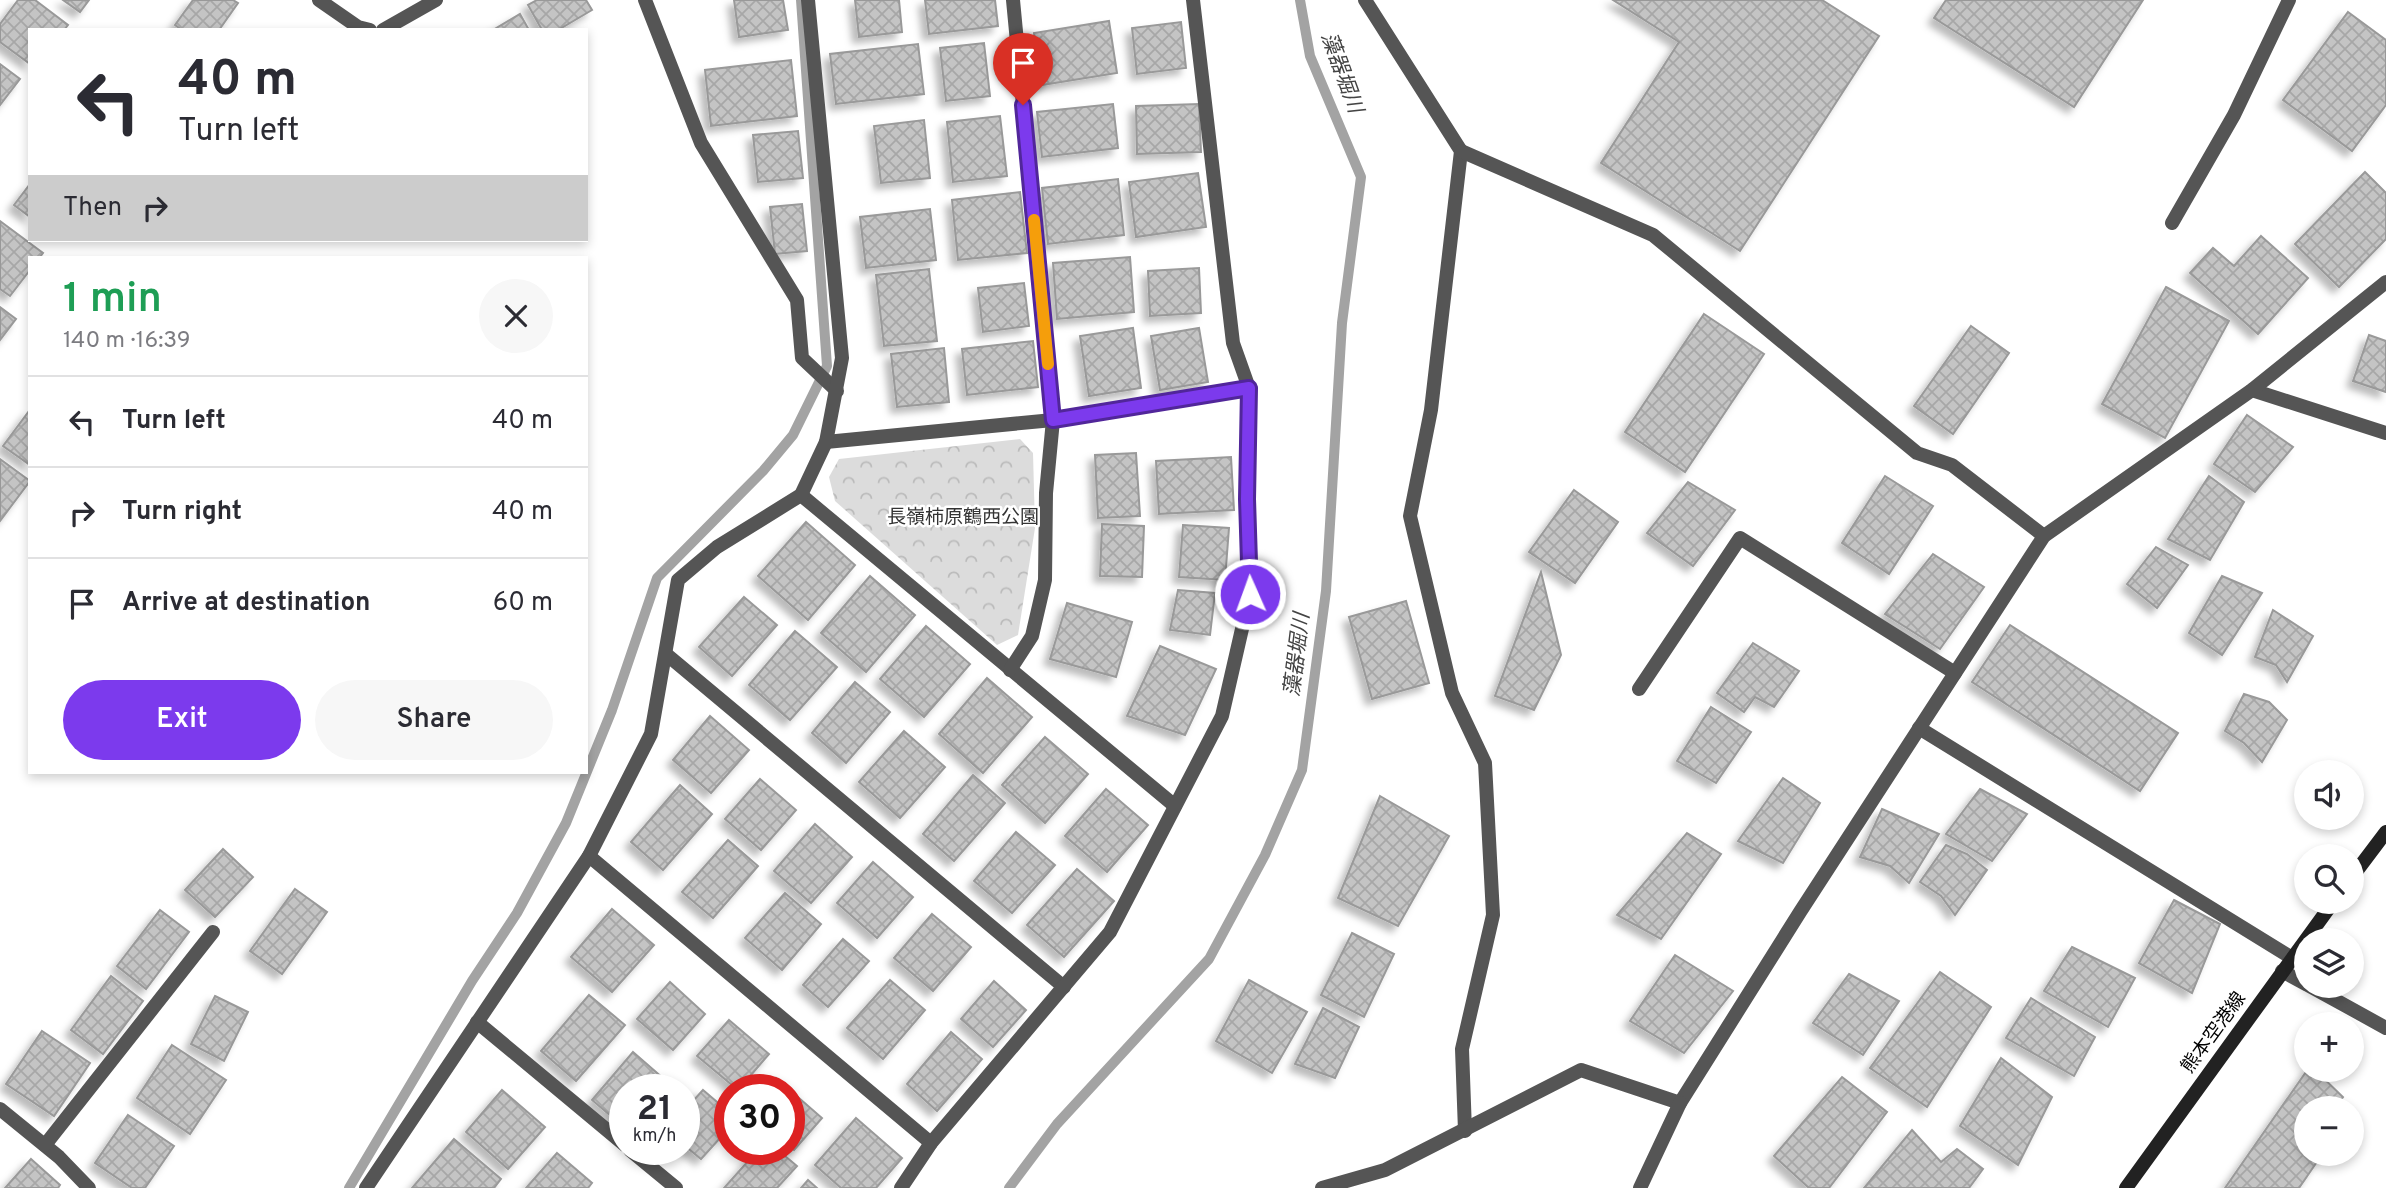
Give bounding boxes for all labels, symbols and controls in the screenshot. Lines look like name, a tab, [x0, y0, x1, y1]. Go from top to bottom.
water label: 藻器堀川	[1314, 29, 1369, 119]
pin	[993, 33, 1053, 105]
icon: arrive	[1004, 44, 1042, 82]
text: 40 m	[178, 51, 297, 113]
icon: left	[63, 56, 154, 147]
text: Turn left	[178, 112, 299, 152]
icon: right	[136, 189, 174, 227]
text: Then	[63, 192, 122, 225]
text: 1 min	[63, 274, 162, 327]
button: close	[479, 279, 553, 353]
text: 140 m · 16:39	[63, 327, 190, 356]
icon: left	[63, 403, 101, 441]
text: Turn left	[122, 405, 226, 438]
text: 40 m	[492, 405, 553, 438]
icon: right	[63, 494, 101, 532]
text: Turn right	[122, 496, 242, 529]
text: 40 m	[492, 496, 553, 529]
park label: 長嶺柿原鶴西公園	[887, 506, 1039, 530]
position arrow	[1213, 557, 1287, 631]
icon: arrive	[63, 585, 101, 623]
text: Arrive at destination	[122, 587, 370, 620]
text: 60 m	[493, 587, 553, 620]
water label: 藻器堀川	[1279, 610, 1317, 698]
button: Exit	[63, 680, 301, 760]
button: Share	[315, 680, 553, 760]
map controls	[2294, 760, 2364, 1166]
button: sound	[2294, 760, 2364, 830]
button: search	[2294, 844, 2364, 914]
button: layers	[2294, 928, 2364, 998]
street label: 熊本空港線	[2176, 988, 2252, 1078]
button: +	[2294, 1012, 2364, 1082]
speed limit sign: 30	[714, 1074, 805, 1165]
text: 21	[637, 1088, 672, 1132]
button: −	[2294, 1096, 2364, 1166]
text: km/h	[633, 1125, 676, 1148]

